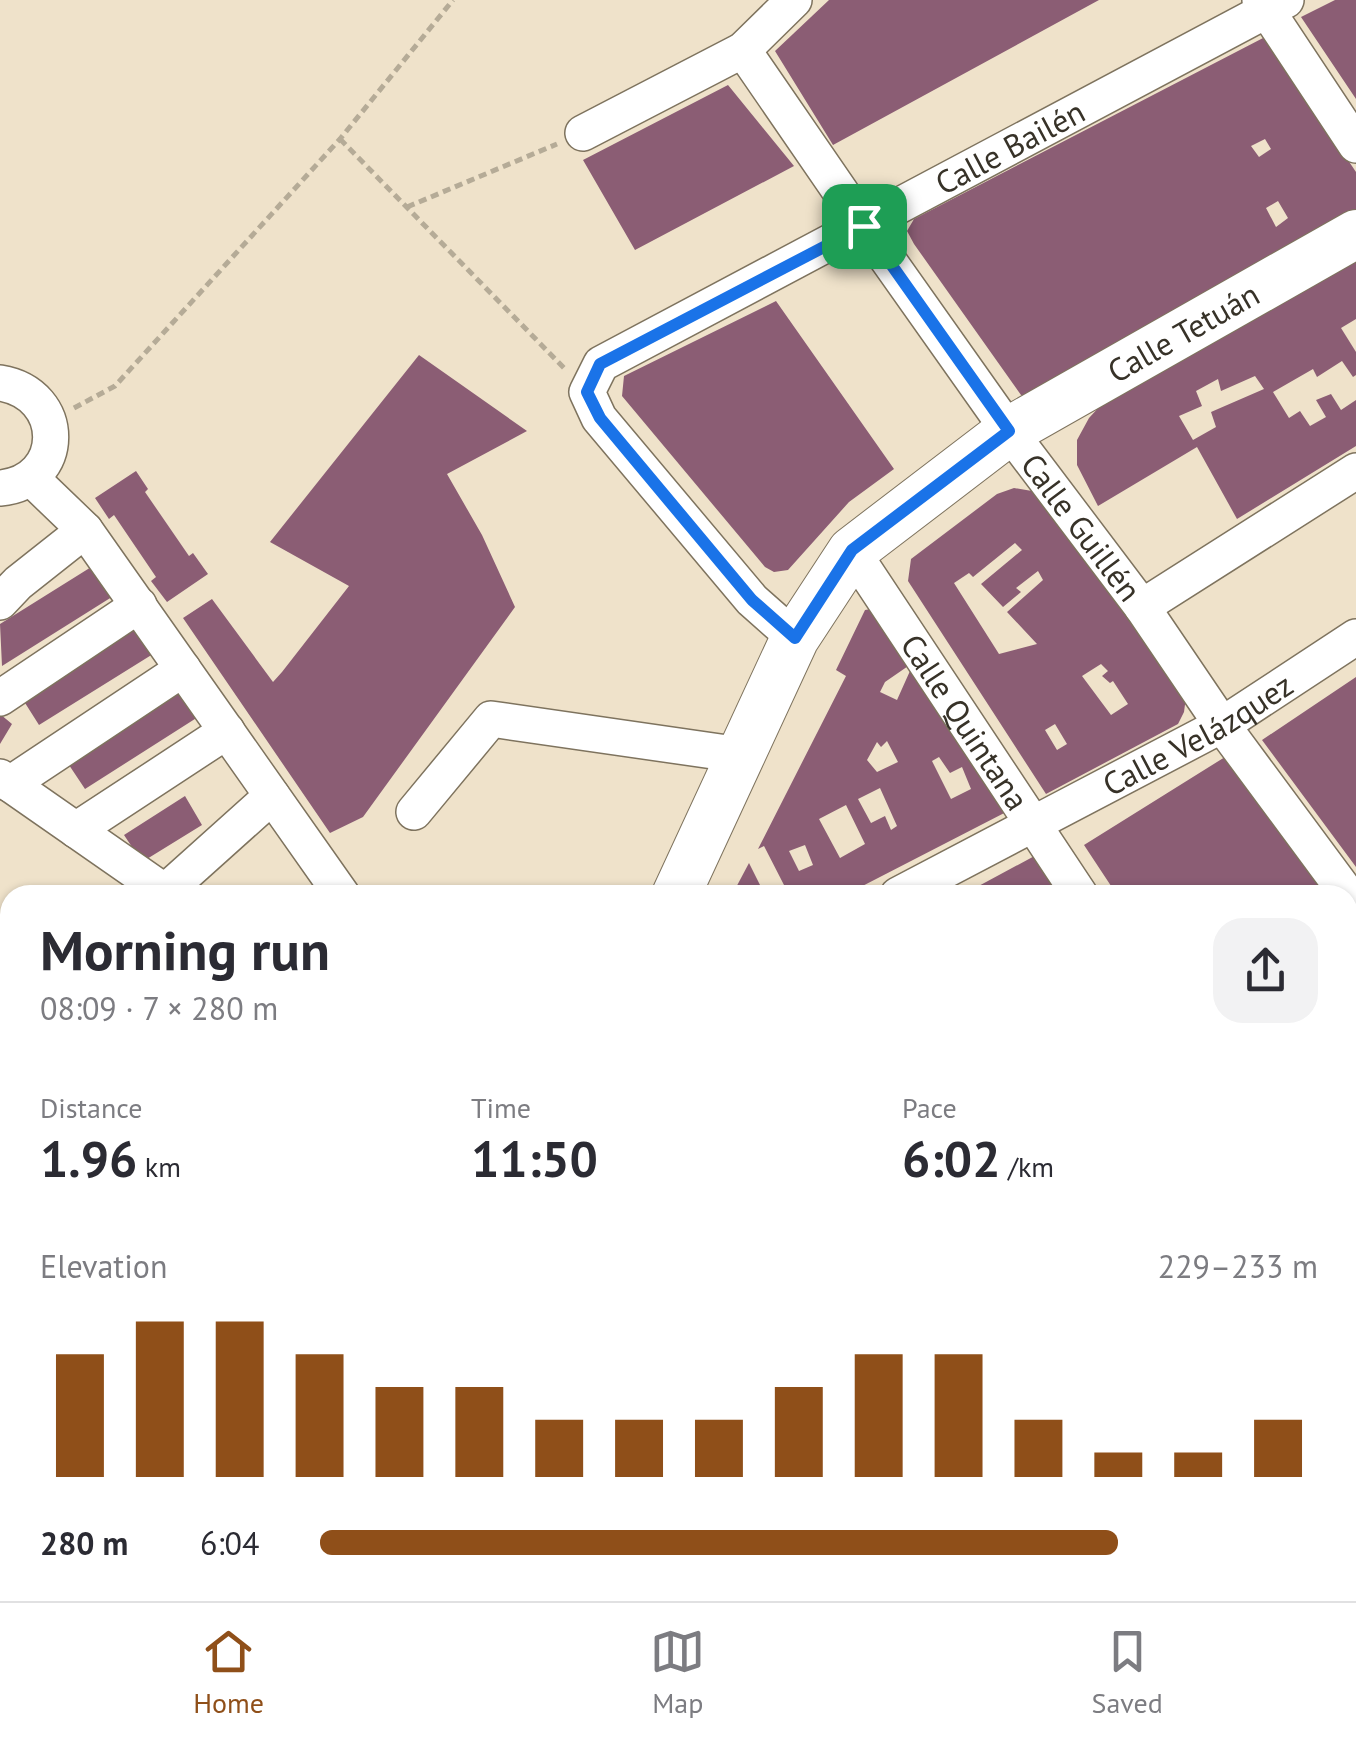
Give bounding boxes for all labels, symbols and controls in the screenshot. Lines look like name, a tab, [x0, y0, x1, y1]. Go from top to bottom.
street label: Calle Bailén	[928, 90, 1092, 204]
pin	[822, 184, 907, 269]
icon: arrive	[837, 199, 892, 254]
street label: Calle Tetuán	[1100, 273, 1266, 392]
street label: Calle Guillén	[1012, 444, 1151, 609]
street label: Calle Quintana	[892, 626, 1039, 818]
street label: Calle Velázquez	[1095, 663, 1301, 805]
text: Morning run	[40, 914, 330, 985]
button: share	[1213, 918, 1318, 1023]
text: 08:09 · 7 × 280 m	[40, 987, 278, 1029]
text: Distance	[40, 1089, 143, 1126]
text: Time	[471, 1089, 531, 1126]
text: Pace	[902, 1089, 957, 1126]
text: 1.96	[40, 1126, 137, 1191]
text: 11:50	[471, 1126, 598, 1191]
text: 6:02	[902, 1126, 1001, 1191]
text: km	[137, 1148, 181, 1185]
text: /km	[1001, 1148, 1054, 1185]
text: Elevation	[40, 1245, 167, 1287]
text: 229–233 m	[1158, 1245, 1318, 1287]
text: 280 m	[40, 1522, 128, 1564]
text: 6:04	[200, 1522, 259, 1564]
tab: Home	[193, 1624, 264, 1721]
tab: Map	[650, 1624, 705, 1721]
tab: Saved	[1092, 1624, 1163, 1721]

